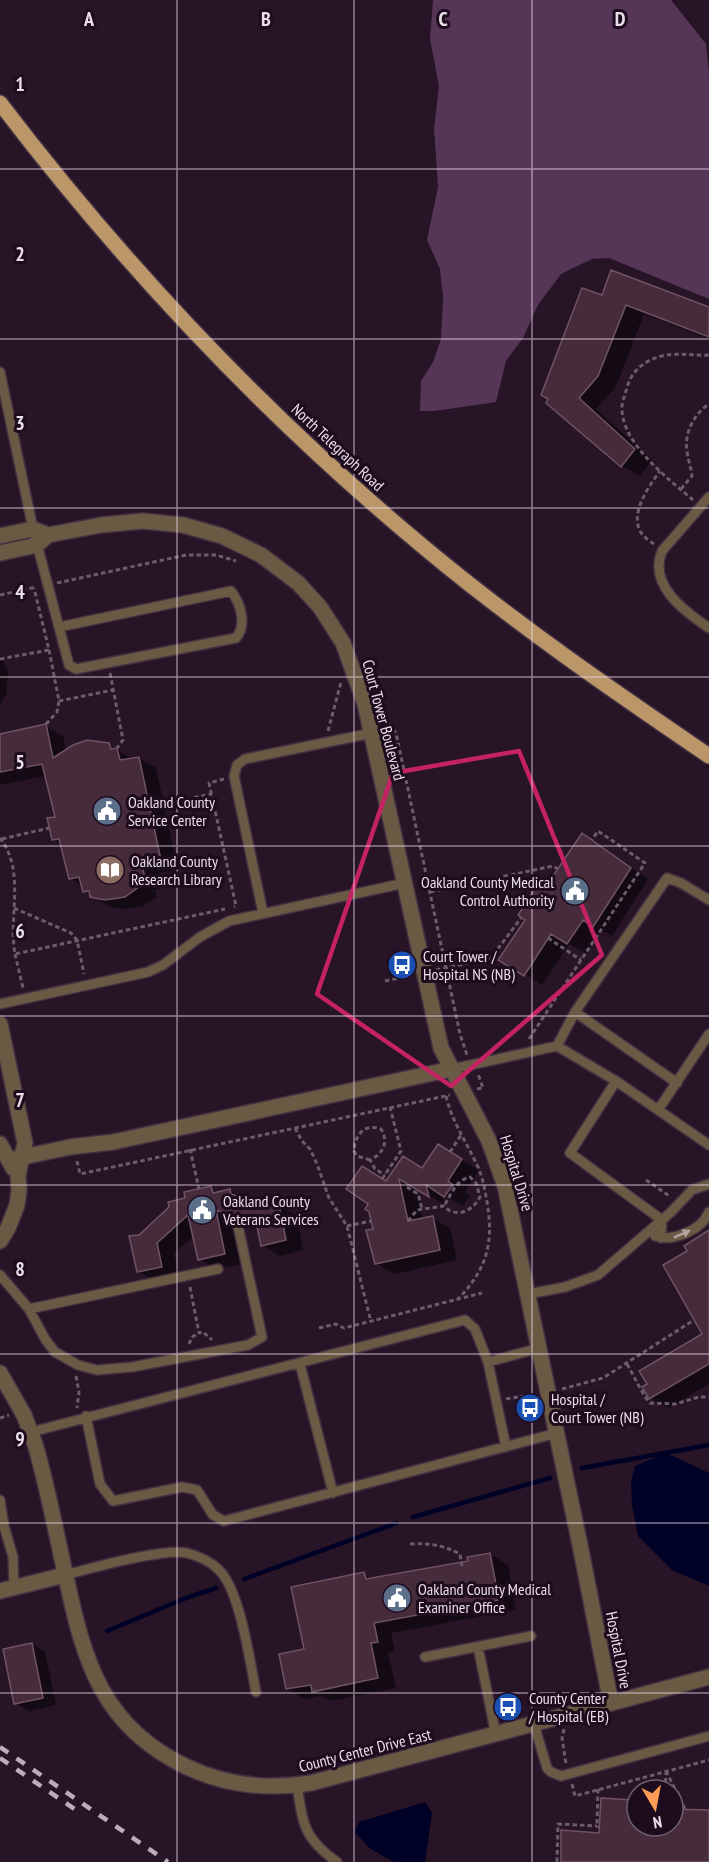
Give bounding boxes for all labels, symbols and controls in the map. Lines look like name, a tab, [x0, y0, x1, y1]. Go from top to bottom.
text: A	[83, 6, 95, 32]
text: B	[261, 6, 271, 32]
text: C	[438, 6, 448, 32]
text: D	[615, 6, 626, 32]
text: 1	[15, 71, 25, 97]
text: 2	[15, 241, 25, 267]
street label: North Telegraph Road	[288, 399, 389, 495]
text: 3	[15, 410, 25, 436]
text: 4	[15, 579, 25, 605]
street label: Court Tower Boulevard	[358, 657, 410, 783]
text: 5	[15, 749, 25, 775]
place label: Oakland County Service Center	[128, 792, 215, 830]
public building icon: Oakland County Service Center	[91, 795, 123, 827]
place label: Oakland County Research Library	[131, 851, 222, 889]
library icon: Oakland County Research Library	[94, 854, 126, 886]
place label: Oakland County Medical Control Authority	[421, 872, 554, 910]
public building icon: Oakland County Medical Control Authority	[559, 875, 591, 907]
text: 6	[15, 918, 25, 944]
place label: Court Tower / Hospital NS (NB)	[423, 946, 515, 984]
bus stop icon: Court Tower / Hospital NS (NB)	[386, 949, 418, 981]
text: 7	[15, 1087, 25, 1113]
street label: Hospital Drive	[496, 1133, 538, 1213]
place label: Oakland County Veterans Services	[222, 1191, 319, 1229]
public building icon: Oakland County Veterans Services	[186, 1194, 218, 1226]
one-way arrow	[673, 1229, 691, 1239]
text: 8	[15, 1256, 25, 1282]
place label: Hospital / Court Tower (NB)	[551, 1389, 644, 1427]
bus stop icon: Hospital / Court Tower (NB)	[514, 1392, 546, 1424]
text: 9	[15, 1426, 25, 1452]
place label: Oakland County Medical Examiner Office	[418, 1579, 551, 1617]
public building icon: Oakland County Medical Examiner Office	[381, 1582, 413, 1614]
street label: Hospital Drive	[602, 1610, 636, 1690]
place label: County Center / Hospital (EB)	[528, 1688, 608, 1726]
bus stop icon: County Center / Hospital (EB)	[492, 1691, 524, 1723]
street label: County Center Drive East	[297, 1724, 434, 1776]
north arrow	[625, 1778, 685, 1838]
text: N	[652, 1812, 664, 1833]

